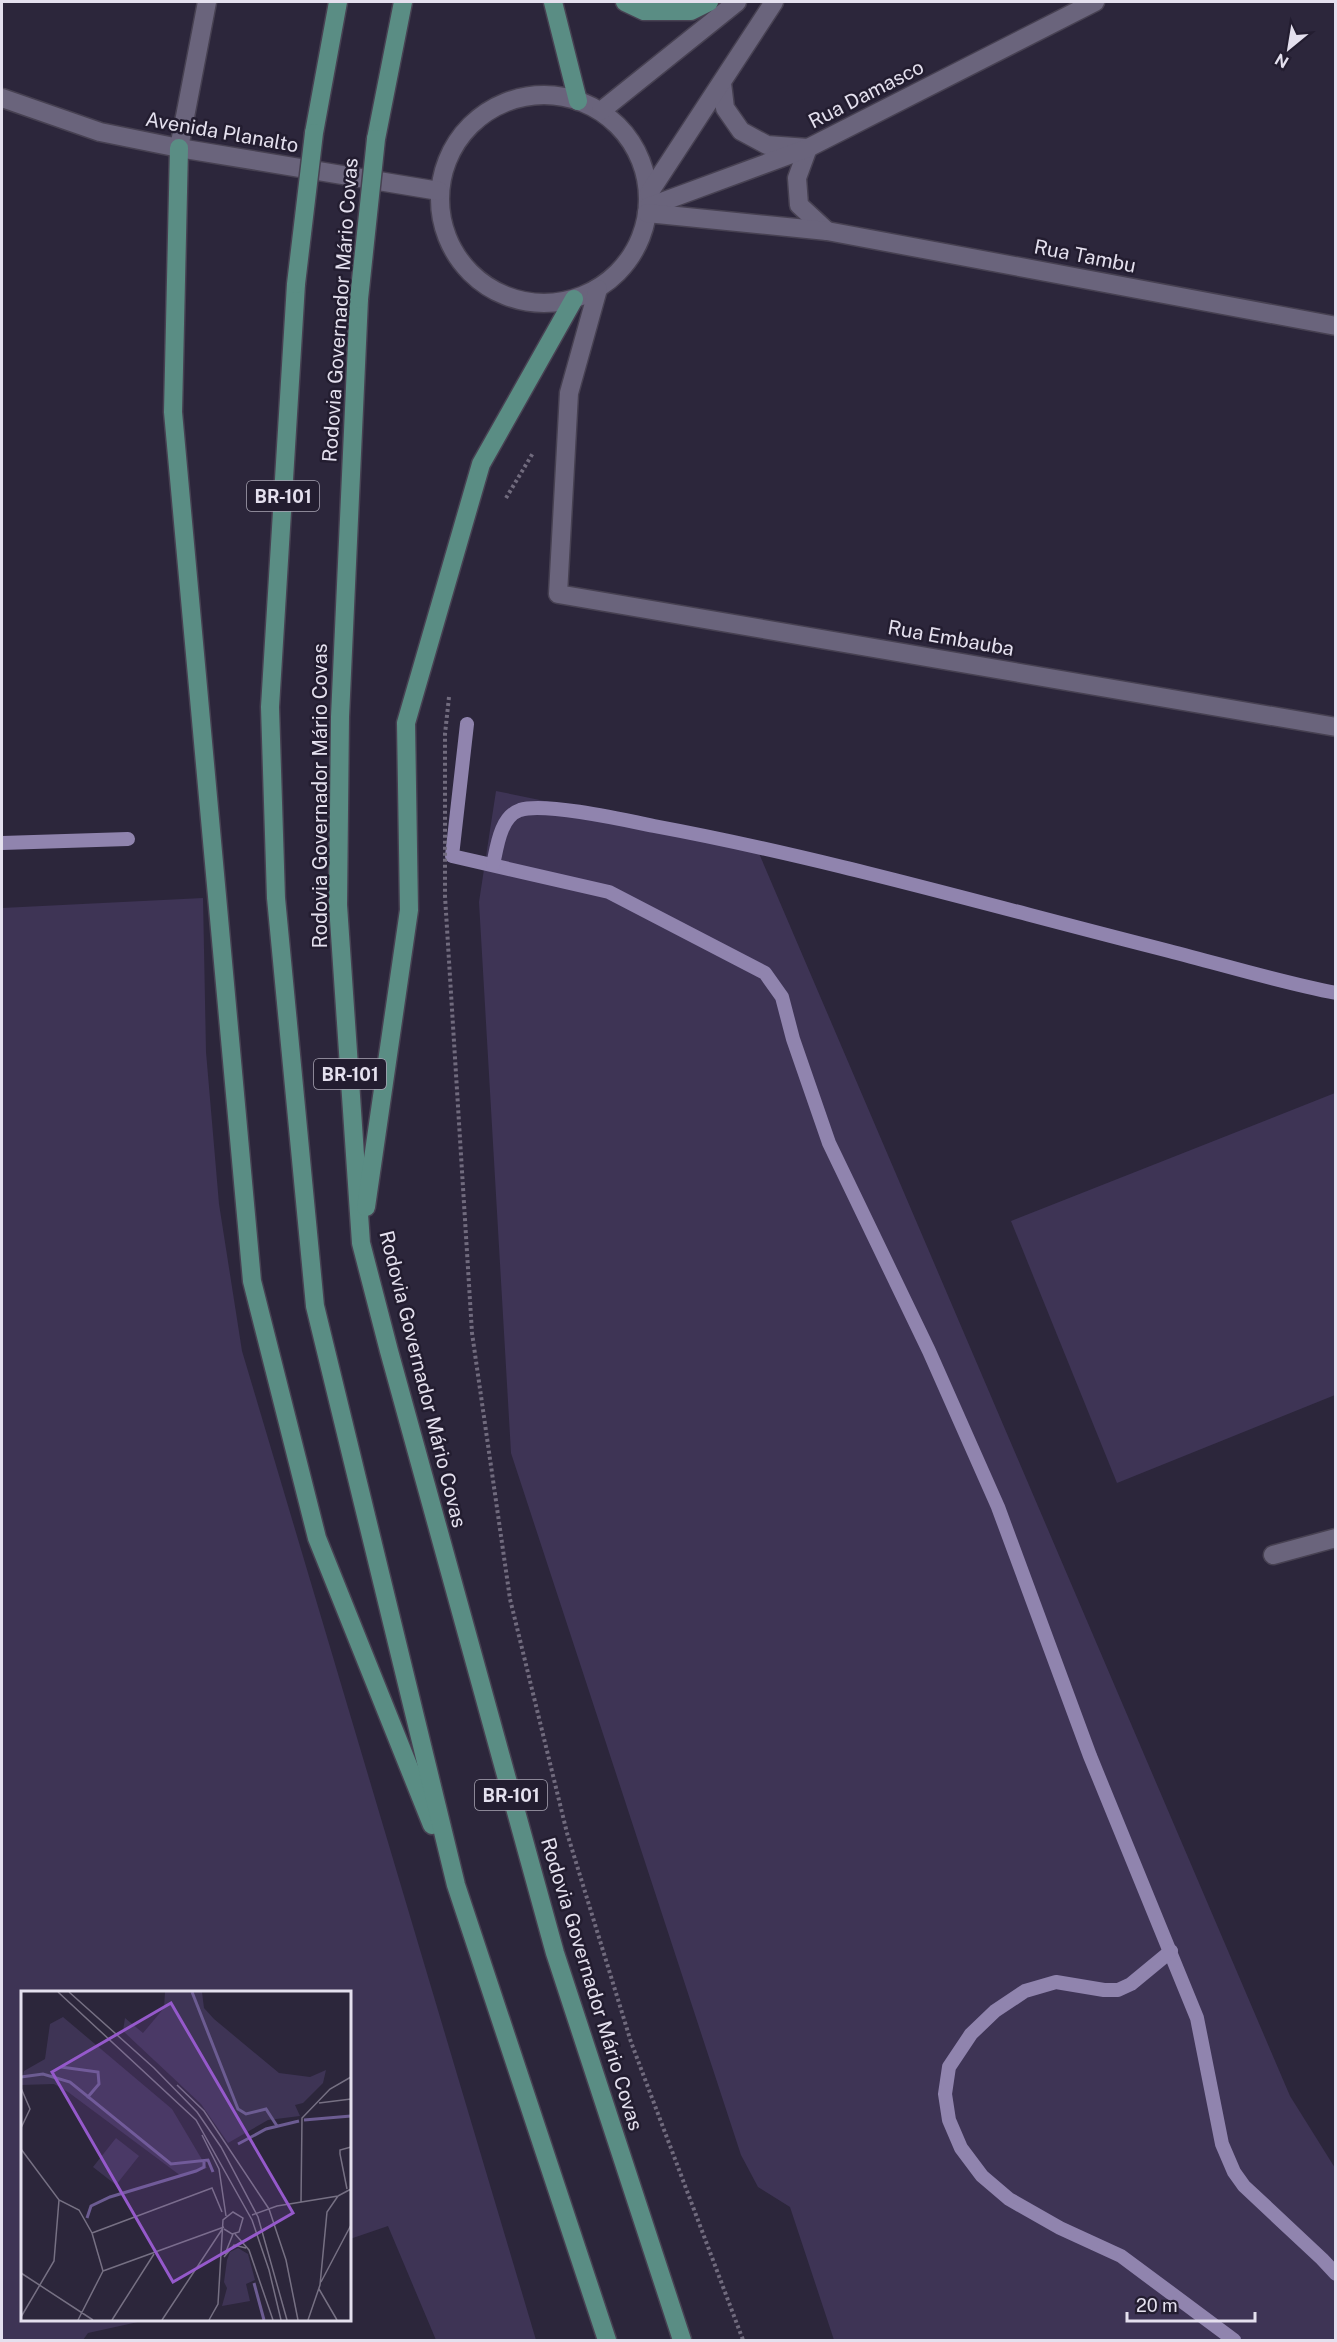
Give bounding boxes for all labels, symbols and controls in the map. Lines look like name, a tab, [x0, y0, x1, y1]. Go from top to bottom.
north arrow	[1259, 18, 1319, 78]
text: N	[1272, 49, 1292, 72]
street label: Rua Damasco	[804, 55, 928, 133]
street label: Avenida Planalto	[144, 107, 300, 157]
street label: Rodovia Governador Mário Covas	[317, 157, 363, 463]
street label: Rua Tambu	[1032, 234, 1138, 278]
road number: BR-101	[247, 481, 319, 511]
street label: Rua Embauba	[886, 615, 1016, 661]
street label: Rodovia Governador Mário Covas	[308, 643, 332, 949]
road number: BR-101	[314, 1059, 386, 1089]
street label: Rodovia Governador Mário Covas	[374, 1228, 472, 1530]
road number: BR-101	[475, 1780, 547, 1810]
street label: Rodovia Governador Mário Covas	[536, 1835, 648, 2133]
inset map	[21, 1991, 351, 2321]
scale bar	[1127, 2285, 1254, 2323]
text: 20 m	[1136, 2295, 1178, 2316]

